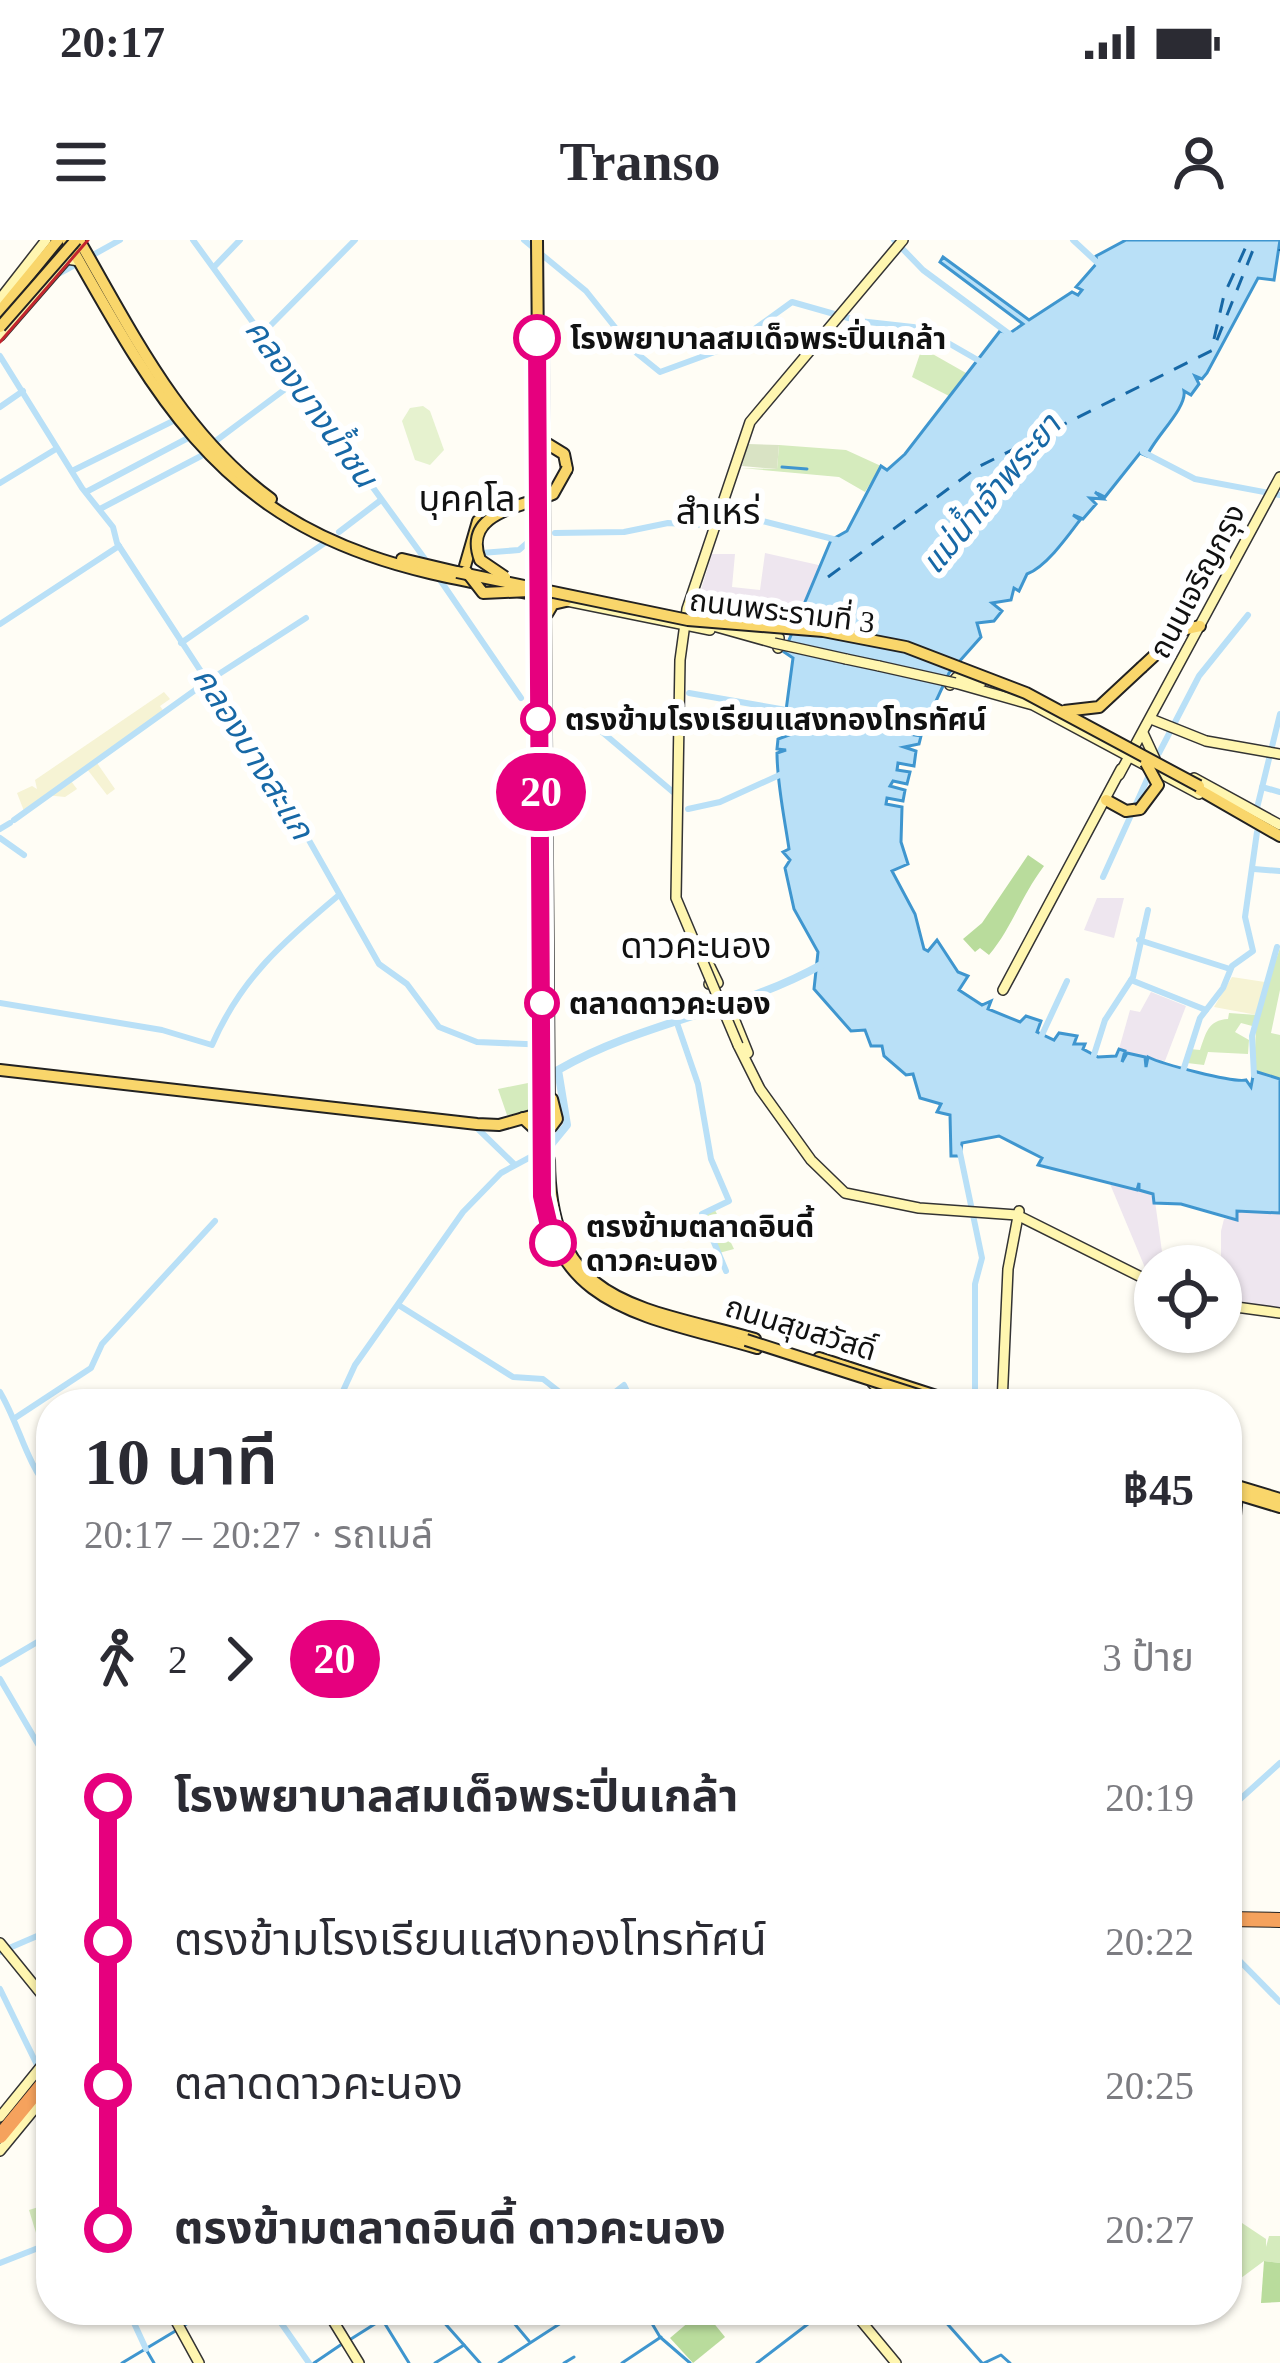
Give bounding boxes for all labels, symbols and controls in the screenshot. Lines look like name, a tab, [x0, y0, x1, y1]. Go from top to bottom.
text: 20:17	[60, 17, 165, 67]
icon: menu	[48, 129, 114, 195]
icon: person	[1166, 129, 1232, 195]
text: Transo	[559, 132, 721, 192]
water label: คลองบางน้ำชน	[238, 309, 389, 495]
marker: โรงพยาบาลสมเด็จพระปิ่นเกล้า	[515, 316, 559, 360]
place label: โรงพยาบาลสมเด็จพระปิ่นเกล้า	[570, 318, 946, 355]
water label: แม่น้ำเจ้าพระยา	[911, 403, 1069, 580]
district label: บุคคโล	[418, 479, 516, 520]
district label: สำเหร่	[676, 492, 760, 532]
street label: ถนนเจริญกรุง	[1143, 498, 1253, 664]
street label: ถนนพระรามที่ 3	[687, 579, 877, 639]
water label: คลองบางสะแก	[186, 661, 321, 846]
marker: ตรงข้ามโรงเรียนแสงทองโทรทัศน์	[522, 703, 554, 735]
place label: ตรงข้ามโรงเรียนแสงทองโทรทัศน์	[565, 703, 987, 736]
line badge: 20	[487, 753, 595, 831]
text: 20	[520, 769, 562, 815]
district label: ดาวคะนอง	[621, 926, 771, 966]
marker: ตลาดดาวคะนอง	[526, 987, 558, 1019]
place label: ตลาดดาวคะนอง	[569, 987, 771, 1020]
place label: ตรงข้ามตลาดอินดี้ ดาวคะนอง	[586, 1204, 815, 1277]
marker: ตรงข้ามตลาดอินดี้ ดาวคะนอง	[531, 1221, 575, 1265]
map controls	[1134, 1245, 1242, 1353]
button: locate	[1134, 1245, 1242, 1353]
street label: ถนนสุขสวัสดิ์	[721, 1289, 880, 1368]
text: 10 นาที	[84, 1425, 278, 1498]
text: ฿45	[1123, 1465, 1194, 1515]
text: 20:17 – 20:27 · รถเมล์	[84, 1513, 433, 1556]
icon: walk	[84, 1626, 150, 1692]
icon: forward	[206, 1626, 272, 1692]
text: 20	[314, 1636, 356, 1682]
text: 3 ป้าย	[1102, 1636, 1194, 1679]
text: 2	[168, 1638, 188, 1681]
text: โรงพยาบาลสมเด็จพระปิ่นเกล้า	[174, 1771, 738, 1821]
text: 20:19	[1105, 1776, 1194, 1819]
text: ตรงข้ามโรงเรียนแสงทองโทรทัศน์	[174, 1915, 767, 1965]
text: 20:22	[1105, 1920, 1194, 1963]
text: ตลาดดาวคะนอง	[174, 2059, 463, 2109]
text: 20:25	[1105, 2064, 1194, 2107]
text: ตรงข้ามตลาดอินดี้ ดาวคะนอง	[174, 2203, 726, 2253]
text: 20:27	[1105, 2208, 1194, 2251]

